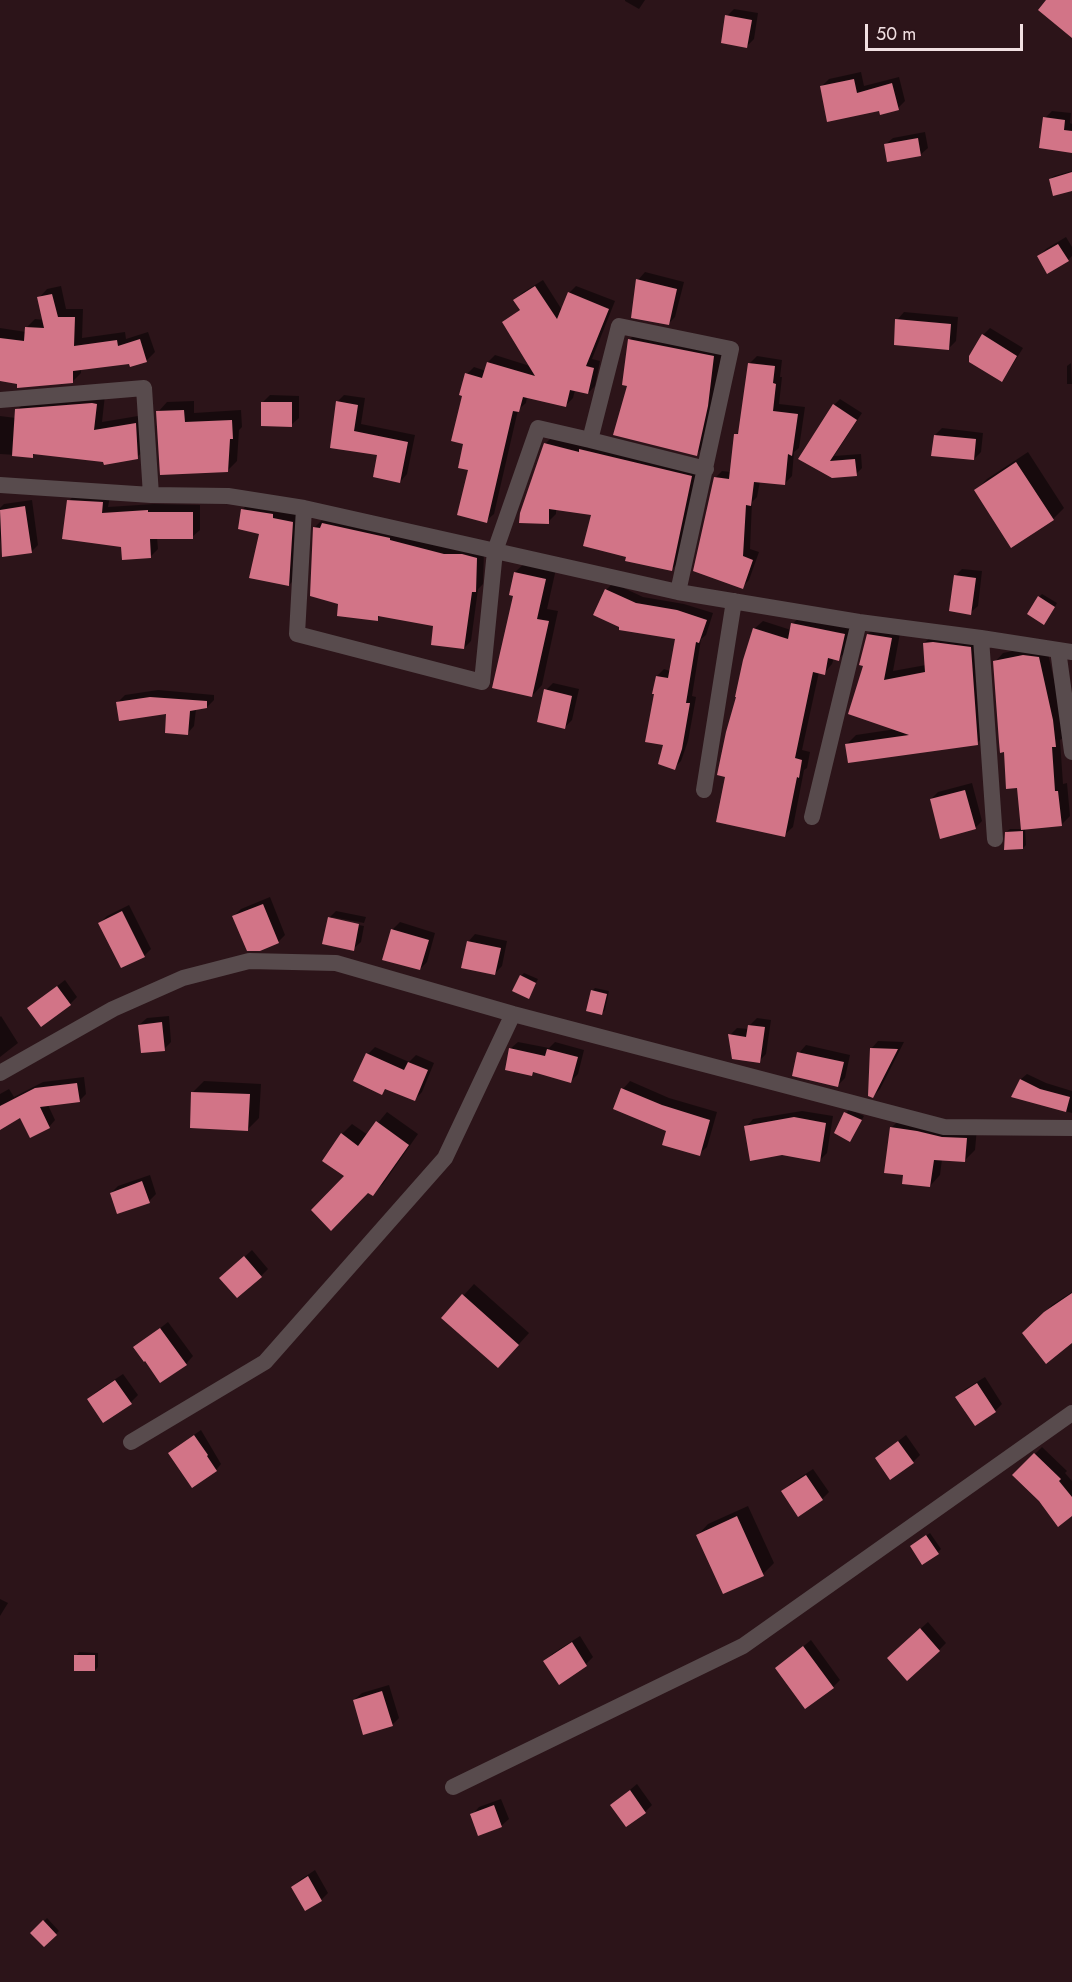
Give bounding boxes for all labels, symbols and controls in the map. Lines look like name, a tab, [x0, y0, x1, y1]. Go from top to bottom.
scale bar	[868, 12, 1026, 50]
text: 50 m	[876, 21, 916, 47]

